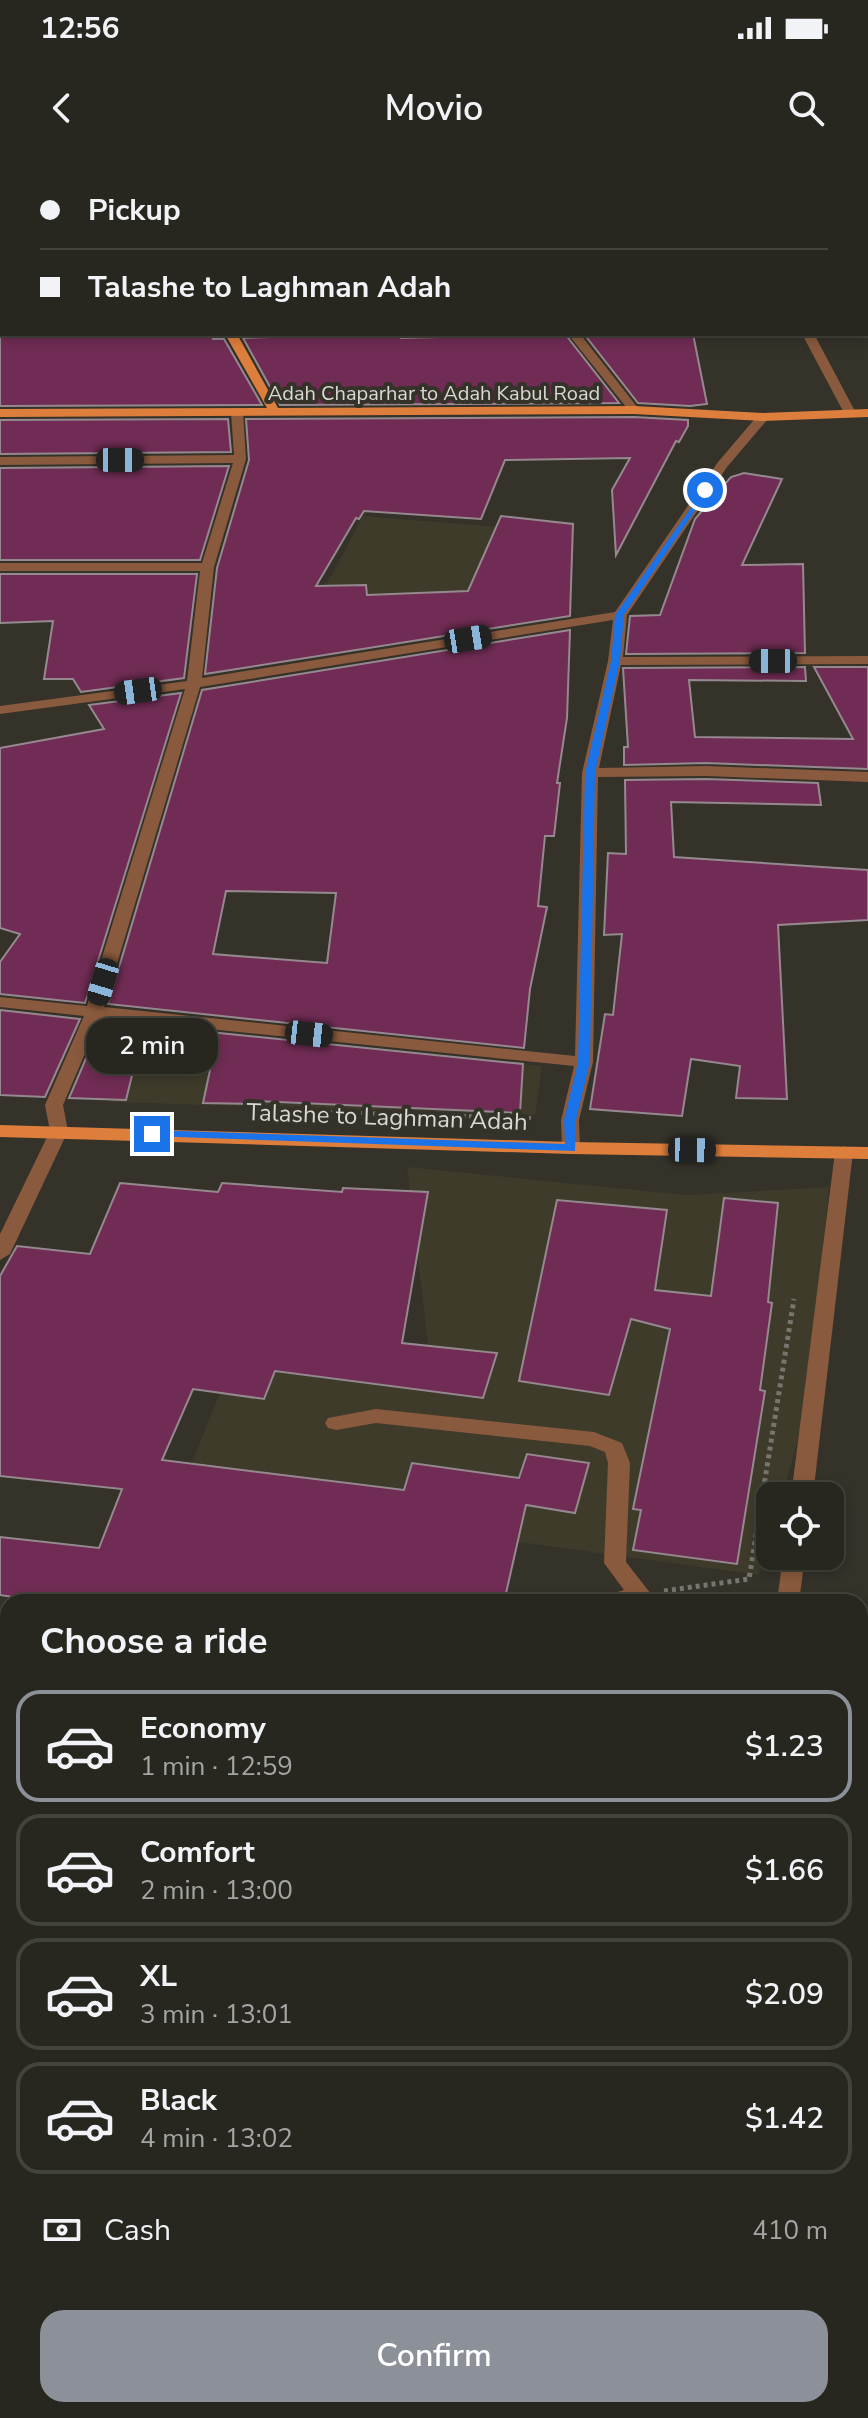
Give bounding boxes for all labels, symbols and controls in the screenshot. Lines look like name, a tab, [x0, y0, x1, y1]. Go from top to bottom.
text: 12:56	[40, 8, 119, 49]
text: Movio	[385, 84, 483, 133]
icon: back	[40, 86, 84, 130]
icon: search	[784, 86, 828, 130]
text: Pickup	[88, 190, 181, 231]
text: Talashe to Laghman Adah	[88, 267, 451, 308]
street label: Adah Chaparhar to Adah Kabul Road	[268, 380, 600, 407]
car	[96, 448, 144, 472]
route start	[687, 472, 723, 508]
car	[442, 623, 494, 655]
car	[749, 649, 797, 673]
car	[113, 676, 163, 706]
car	[85, 956, 121, 1008]
callout: 2 min	[86, 1018, 218, 1074]
car	[284, 1020, 334, 1048]
text: 2 min	[119, 1028, 185, 1063]
street label: Talashe to Laghman Adah	[246, 1096, 528, 1138]
route end	[134, 1116, 170, 1152]
car	[668, 1138, 716, 1162]
map controls	[756, 1482, 844, 1570]
button: locate	[756, 1482, 844, 1570]
text: Choose a ride	[40, 1617, 268, 1666]
text: Economy	[140, 1708, 266, 1749]
icon: car	[44, 1710, 116, 1782]
text: $1.23	[745, 1726, 824, 1767]
text: 1 min · 12:59	[140, 1749, 293, 1784]
text: Comfort	[140, 1832, 255, 1873]
icon: car	[44, 1834, 116, 1906]
text: $1.66	[745, 1850, 824, 1891]
text: 2 min · 13:00	[140, 1873, 293, 1908]
text: XL	[140, 1956, 177, 1997]
icon: car	[44, 1958, 116, 2030]
text: $2.09	[745, 1974, 824, 2015]
text: 3 min · 13:01	[140, 1997, 293, 2032]
text: Black	[140, 2080, 217, 2121]
icon: car	[44, 2082, 116, 2154]
text: $1.42	[745, 2098, 824, 2139]
text: 4 min · 13:02	[140, 2121, 293, 2156]
icon: cash	[40, 2208, 84, 2252]
text: Cash	[104, 2210, 171, 2251]
text: 410 m	[752, 2213, 828, 2248]
button: Confirm	[40, 2310, 828, 2402]

